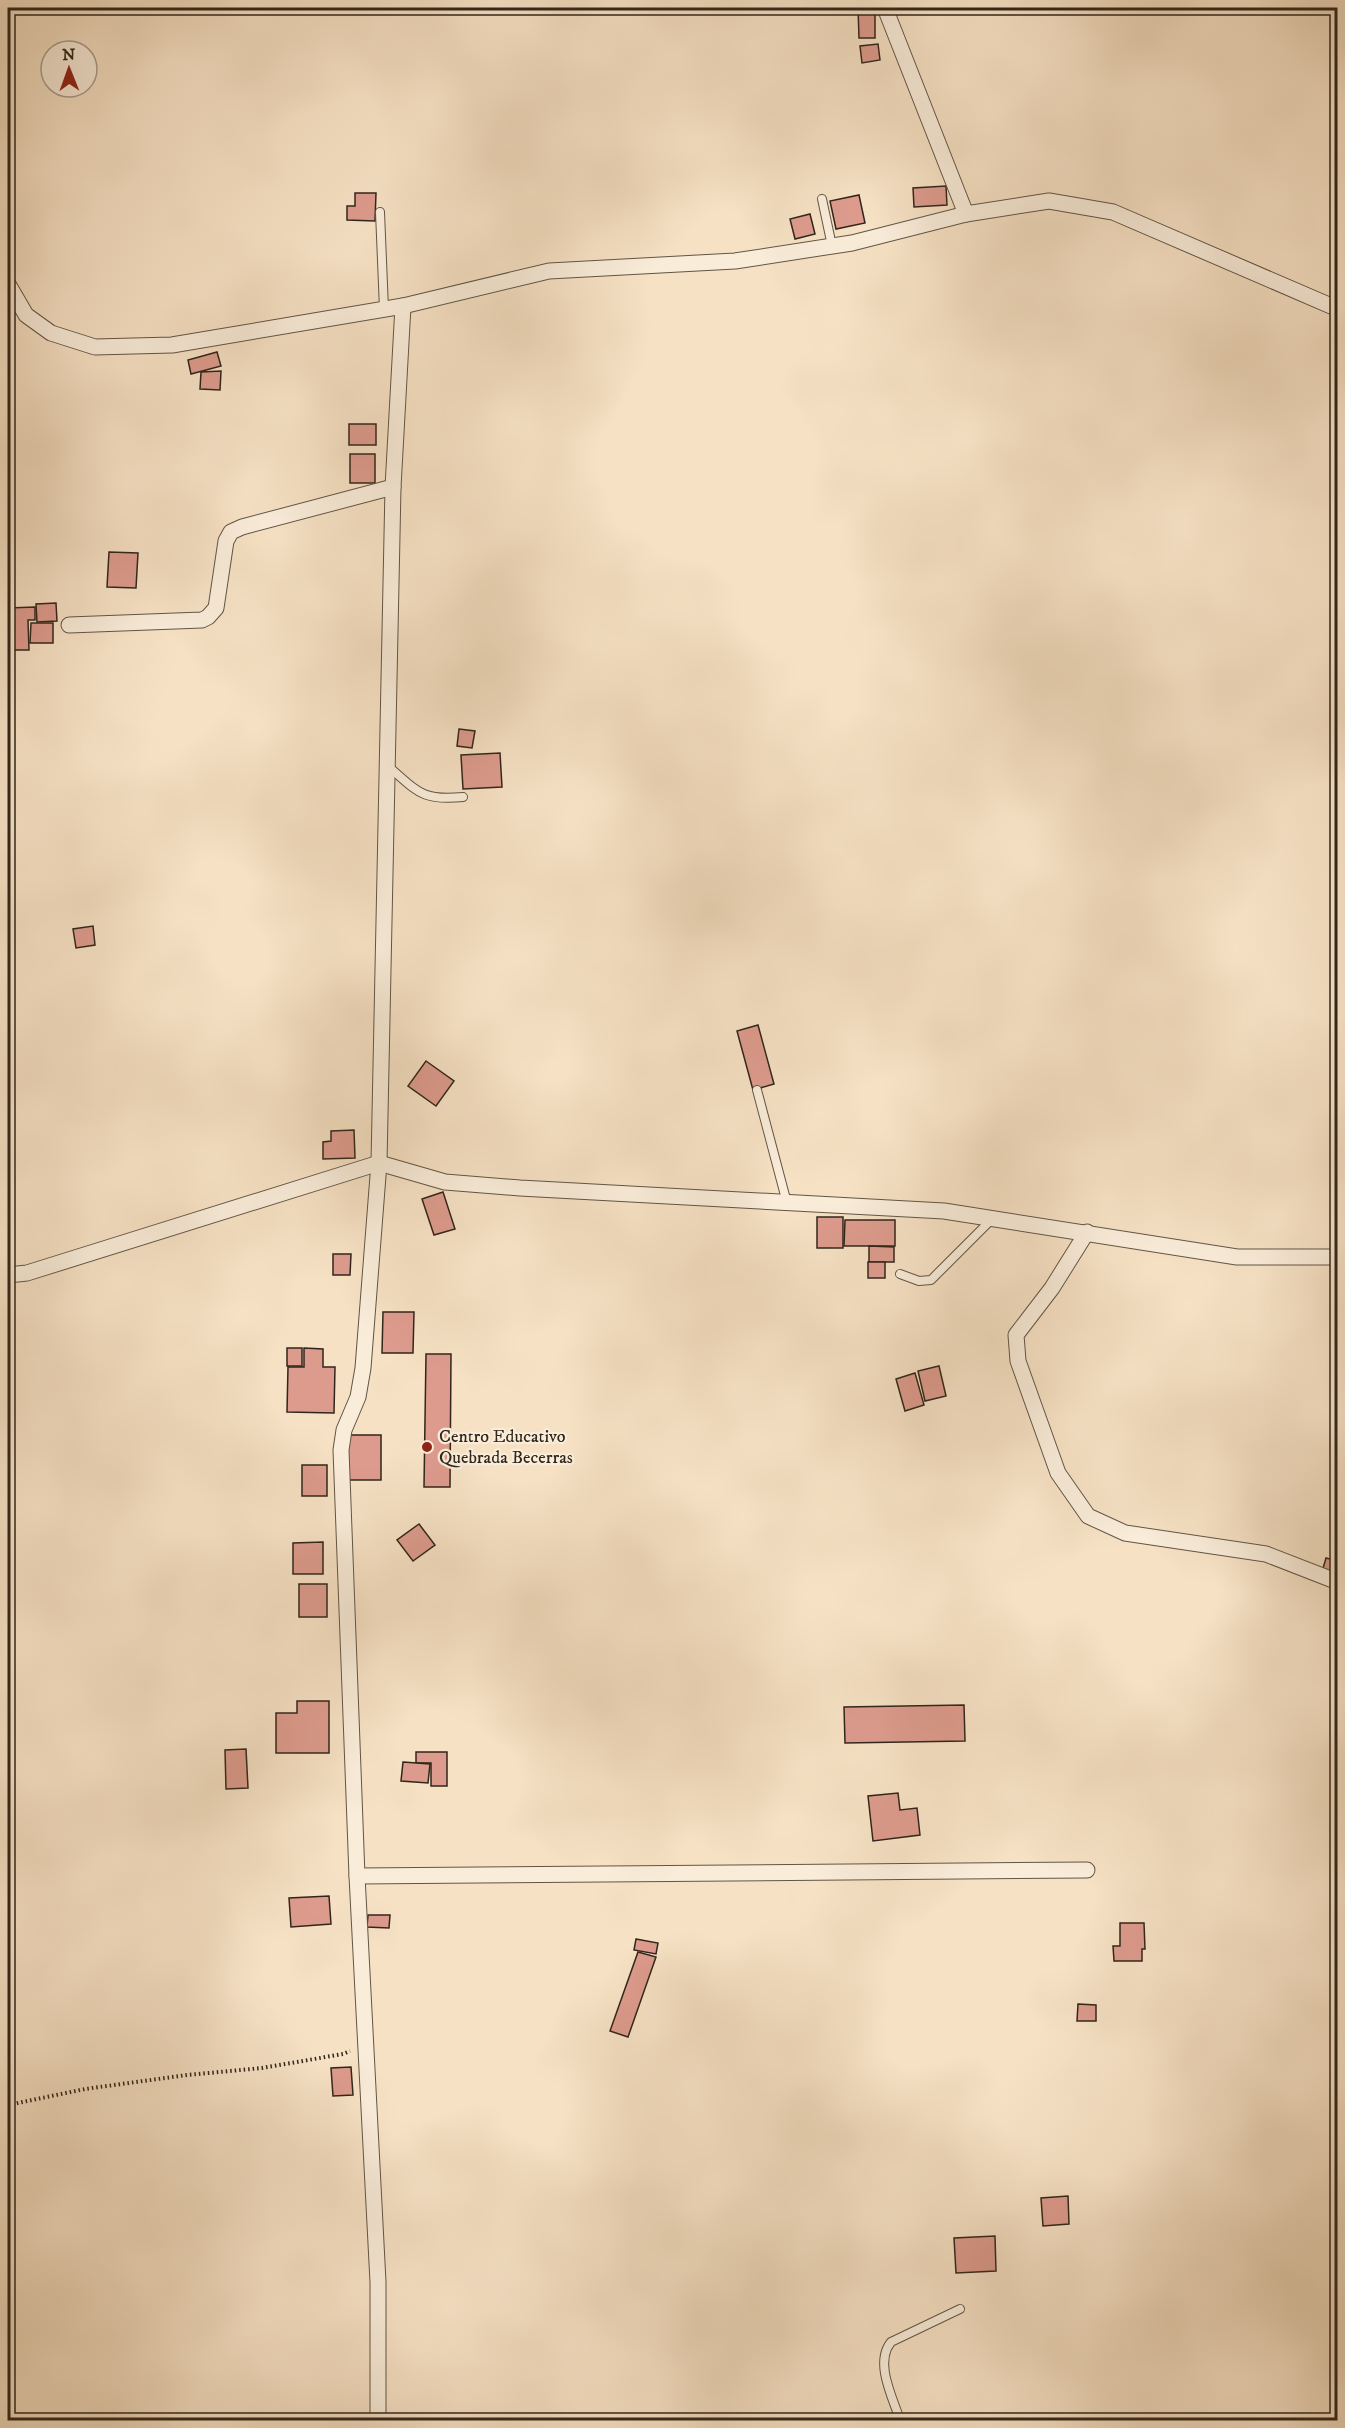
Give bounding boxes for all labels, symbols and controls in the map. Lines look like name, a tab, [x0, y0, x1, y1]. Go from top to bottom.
north arrow	[39, 39, 99, 99]
text: N	[62, 45, 75, 65]
place label: Centro Educativo Quebrada Becerras	[439, 1426, 573, 1469]
marker: Centro Educativo Quebrada Becerras	[420, 1440, 434, 1454]

